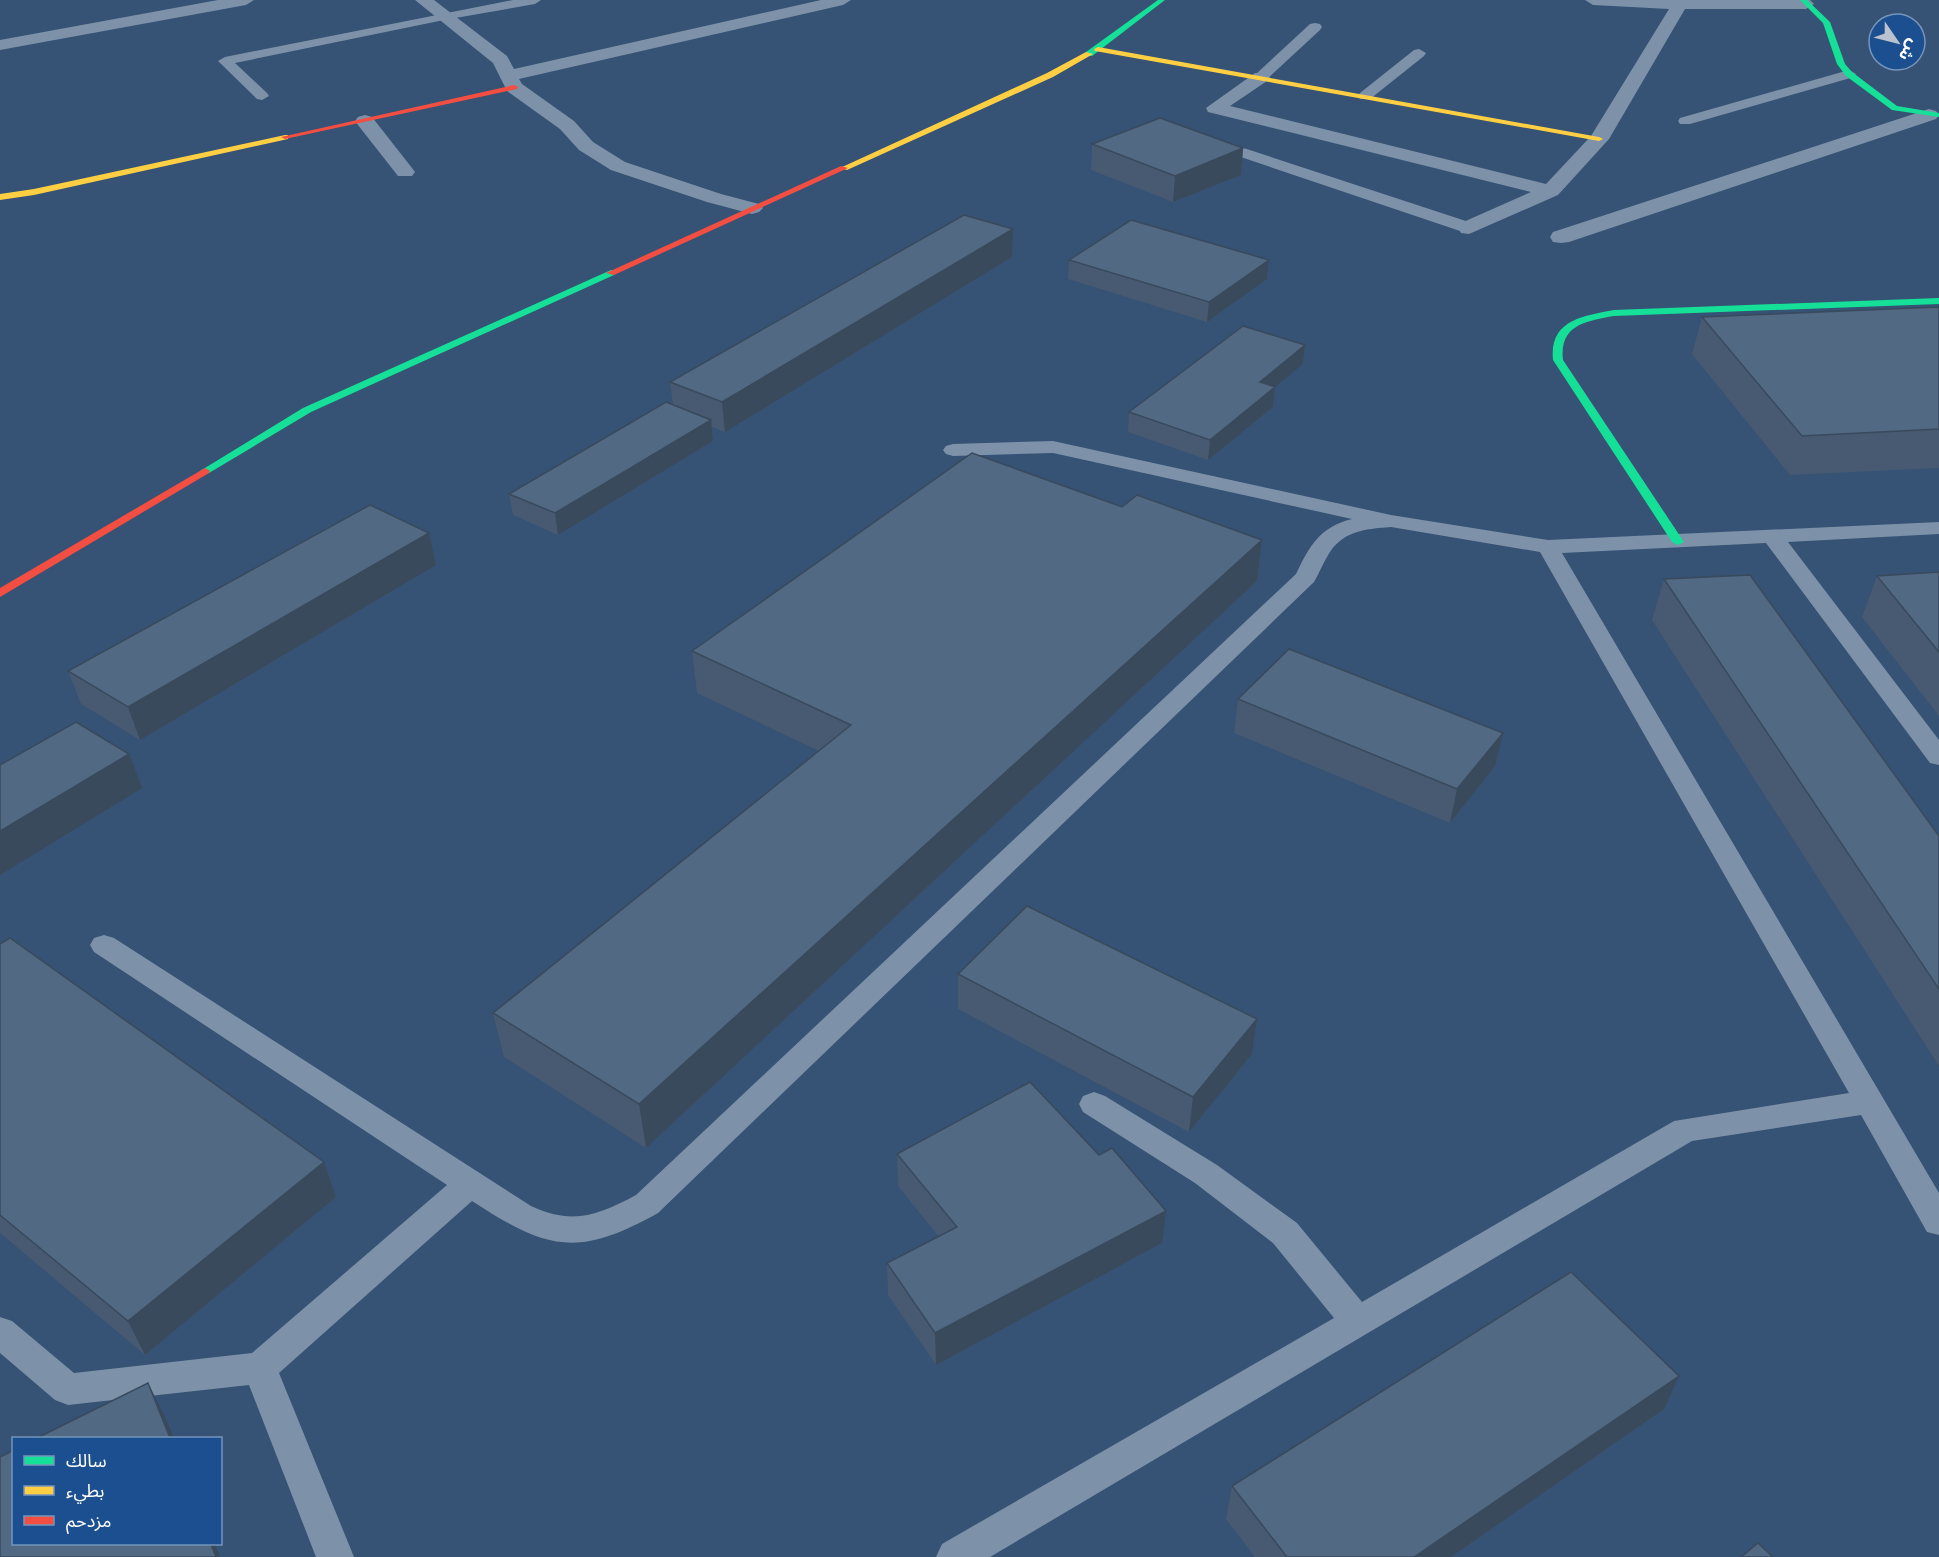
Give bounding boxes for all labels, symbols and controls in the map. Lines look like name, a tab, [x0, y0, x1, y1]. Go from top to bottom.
north arrow	[1867, 12, 1927, 72]
text: ش	[1895, 36, 1923, 65]
legend	[12, 1437, 222, 1545]
text: سالك	[66, 1450, 107, 1471]
text: بطيء	[66, 1480, 104, 1504]
text: مزدحم	[66, 1510, 111, 1534]

